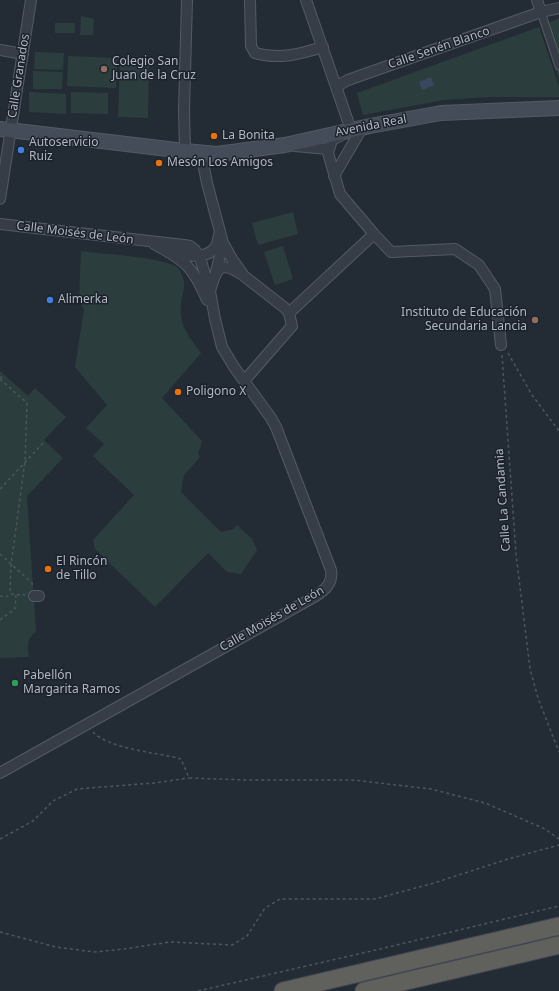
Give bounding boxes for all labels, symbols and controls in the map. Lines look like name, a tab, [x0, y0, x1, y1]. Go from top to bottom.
street label: Calle Senén Blanco	[386, 24, 492, 72]
street label: Calle Granados	[5, 33, 33, 119]
place label: Colegio San Juan de la Cruz	[112, 55, 196, 83]
marker: Colegio San Juan de la Cruz	[99, 64, 109, 74]
street label: Avenida Real	[334, 112, 408, 140]
place label: La Bonita	[222, 129, 275, 143]
marker: La Bonita	[209, 131, 219, 141]
place label: Autoservicio Ruiz	[29, 136, 98, 164]
marker: Autoservicio Ruiz	[16, 145, 26, 155]
place label: Mesón Los Amigos	[167, 156, 273, 170]
marker: Mesón Los Amigos	[154, 158, 164, 168]
street label: Calle Moisés de León	[16, 219, 134, 247]
place label: Alimerka	[58, 293, 108, 307]
marker: Alimerka	[45, 295, 55, 305]
place label: Instituto de Educación Secundaria Lancia	[401, 306, 527, 334]
marker: Instituto de Educación Secundaria Lancia	[530, 315, 540, 325]
place label: Poligono X	[186, 385, 246, 399]
marker: Poligono X	[173, 387, 183, 397]
street label: Calle La Candamia	[492, 448, 514, 552]
place label: El Rincón de Tillo	[56, 555, 107, 583]
marker: El Rincón de Tillo	[43, 564, 53, 574]
street label: Calle Moisés de León	[217, 583, 327, 655]
place label: Pabellón Margarita Ramos	[23, 669, 120, 697]
marker: Pabellón Margarita Ramos	[10, 678, 20, 688]

